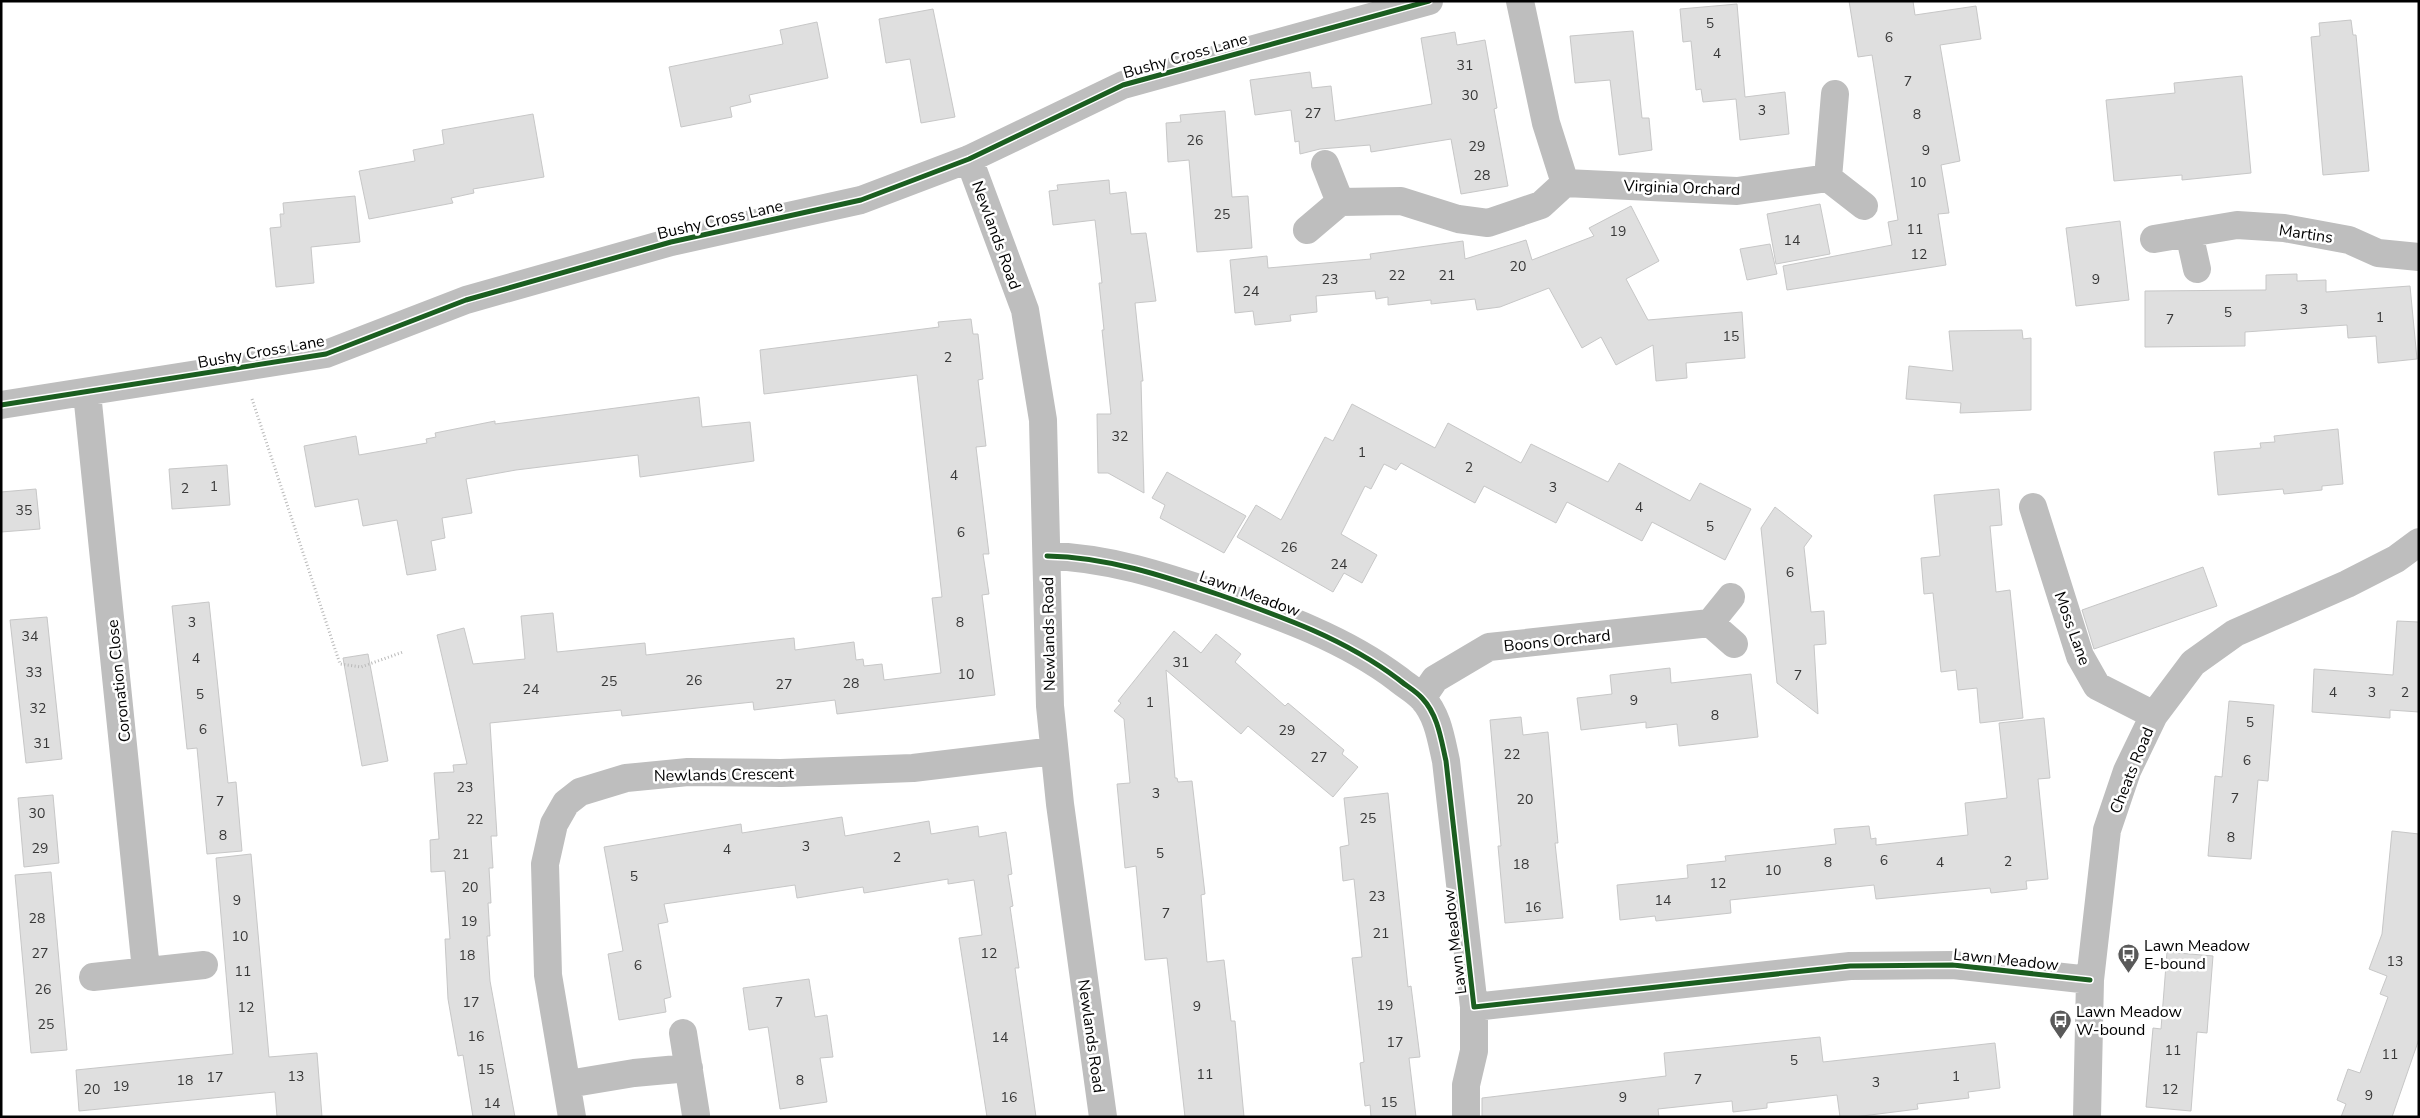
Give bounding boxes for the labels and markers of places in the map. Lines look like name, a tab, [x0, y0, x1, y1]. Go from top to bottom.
place label: Lawn Meadow E-bound	[2144, 935, 2251, 975]
bus stop icon: Lawn Meadow E-bound	[2116, 942, 2140, 973]
place label: Lawn Meadow W-bound	[2076, 1001, 2183, 1041]
bus stop icon: Lawn Meadow W-bound	[2048, 1008, 2072, 1039]

